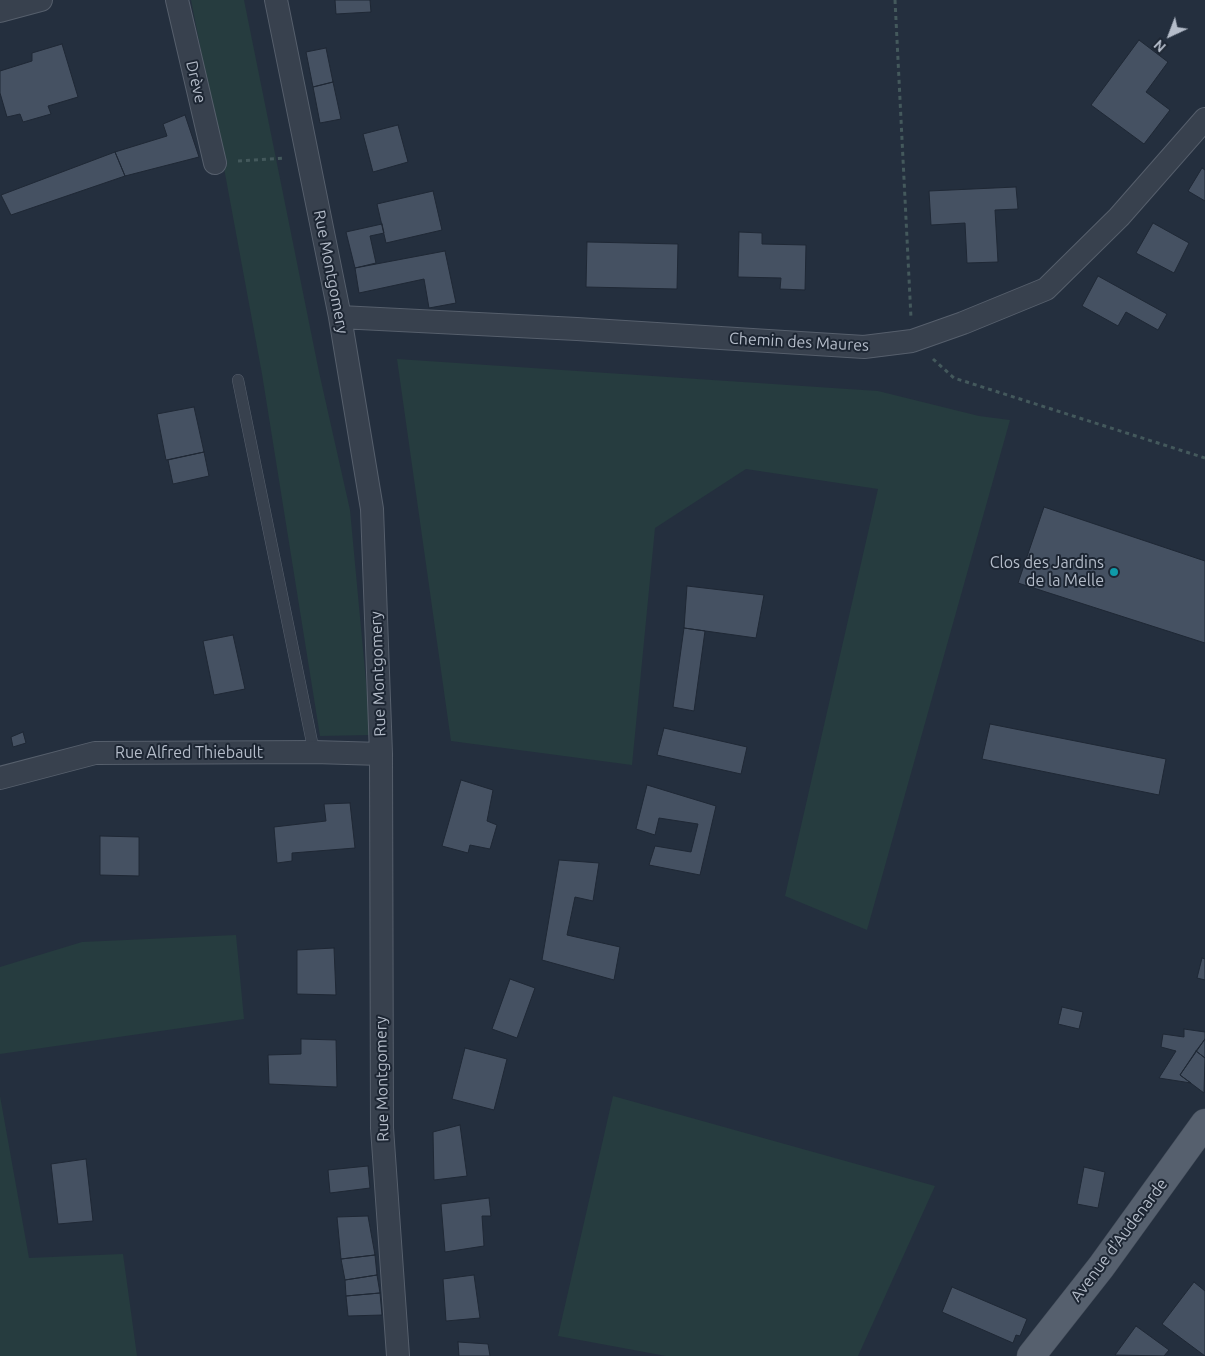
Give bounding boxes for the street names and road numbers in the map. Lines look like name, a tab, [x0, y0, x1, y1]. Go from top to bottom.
street label: Drève	[182, 59, 210, 105]
street label: Rue Montgomery	[310, 209, 352, 335]
street label: Chemin des Maures	[729, 329, 869, 355]
street label: Rue Montgomery	[366, 611, 390, 737]
street label: Rue Alfred Thiebault	[115, 743, 263, 763]
street label: Rue Montgomery	[371, 1016, 393, 1142]
street label: Avenue d'Audenarde	[1066, 1175, 1172, 1305]

